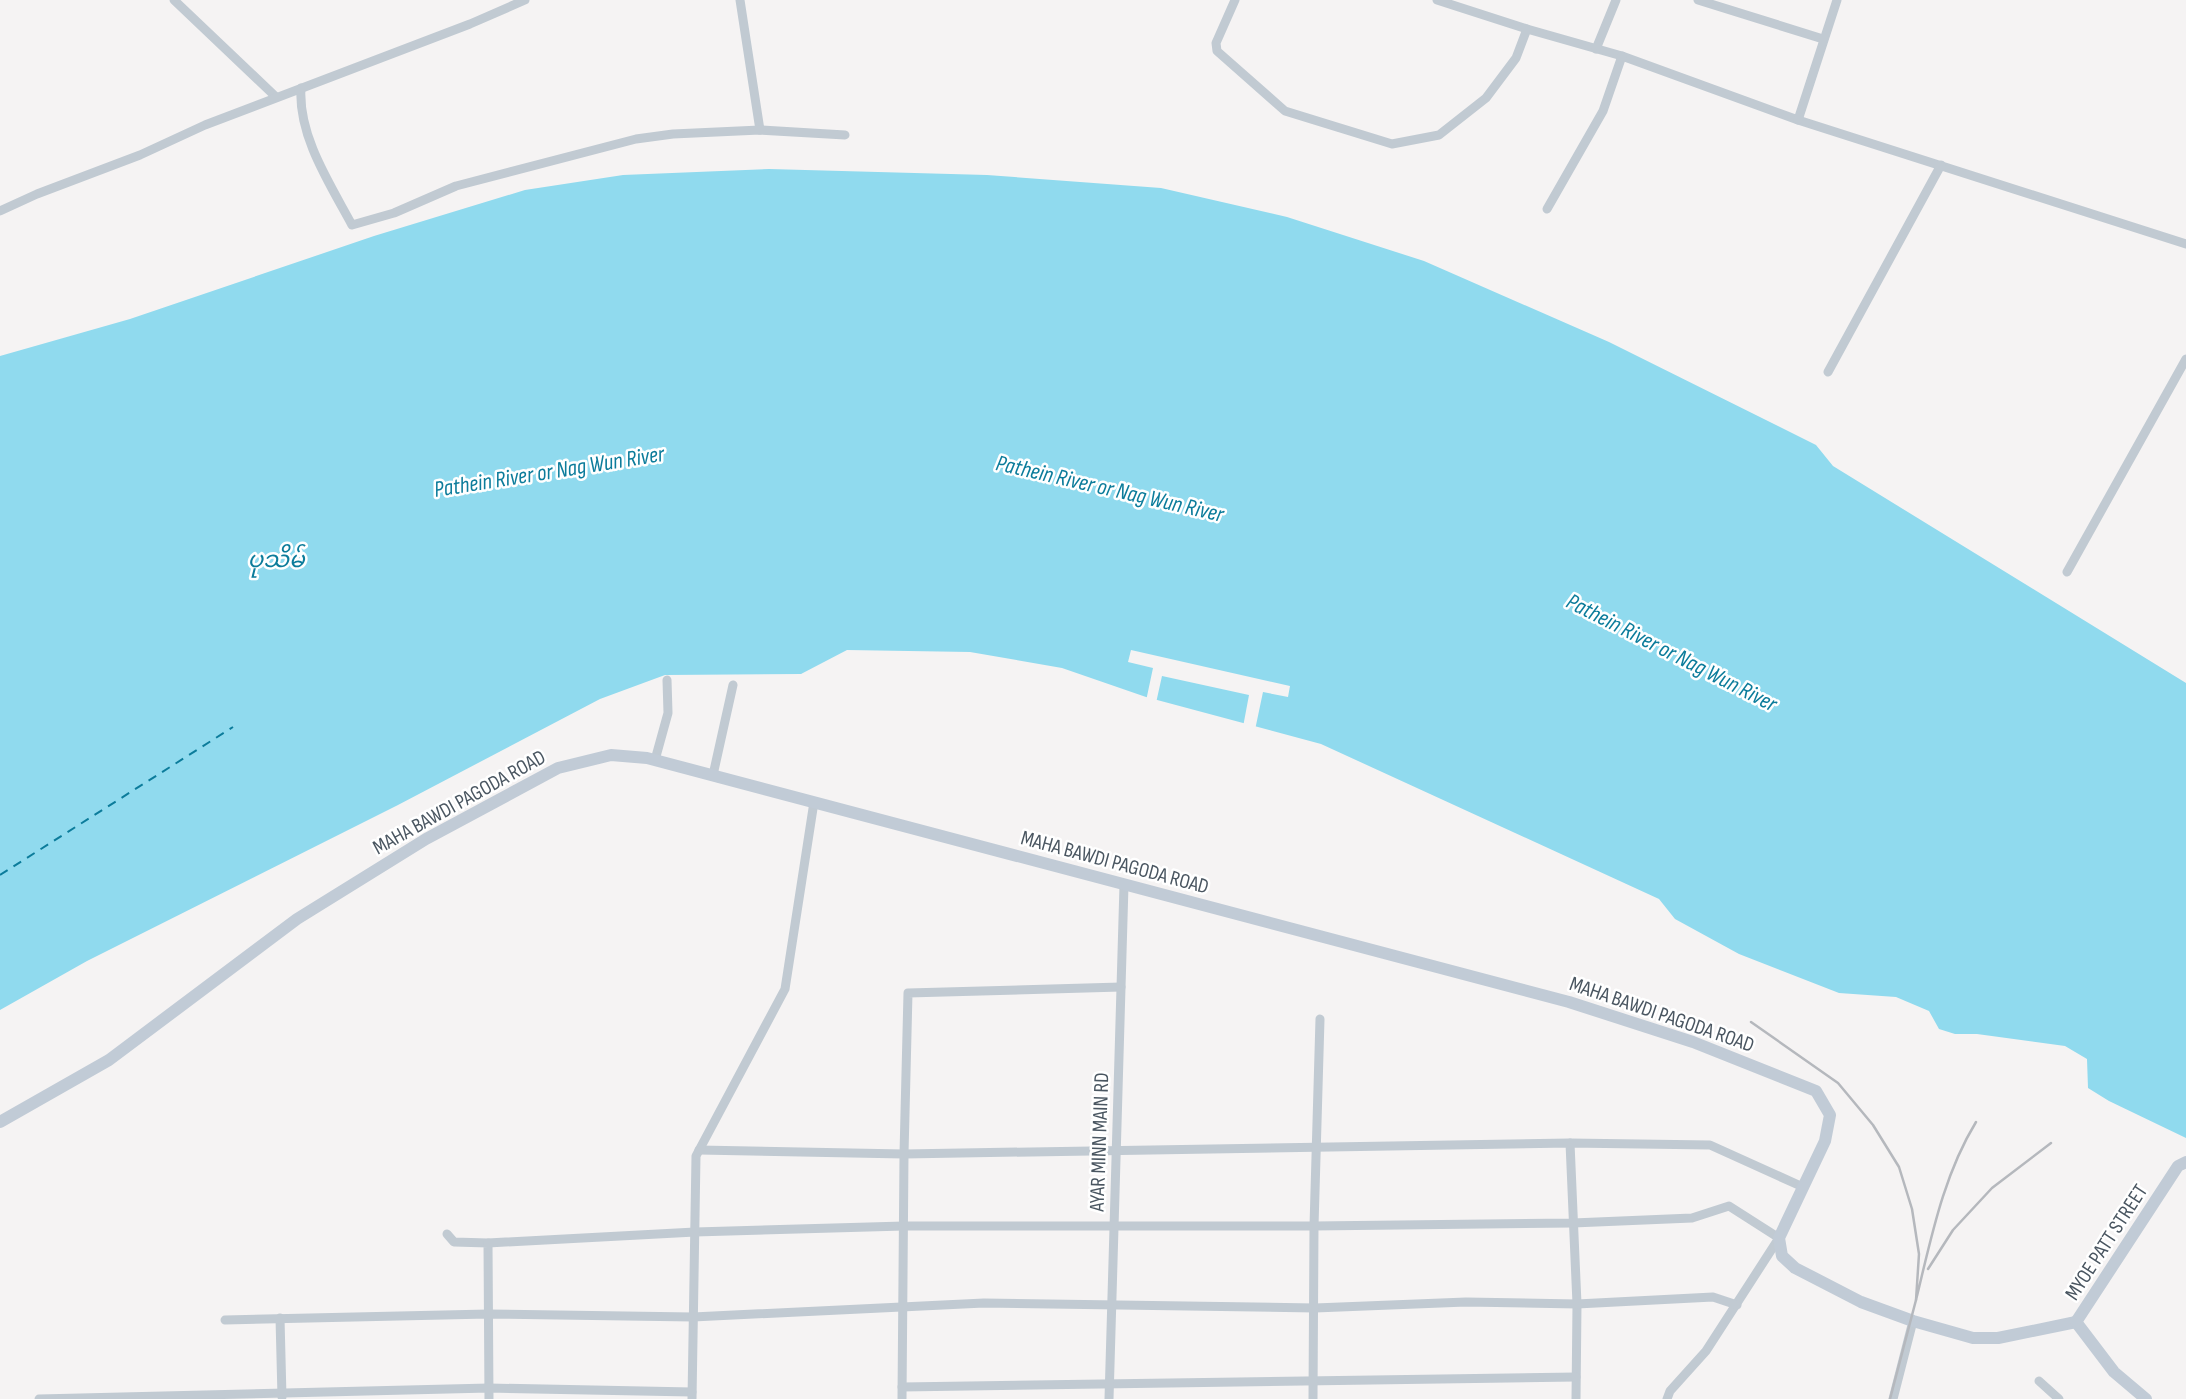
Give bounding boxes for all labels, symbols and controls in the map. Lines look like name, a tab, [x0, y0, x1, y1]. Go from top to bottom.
water label: Pathein River or Nag Wun River	[432, 440, 668, 504]
water label: Pathein River or Nag Wun River	[993, 449, 1228, 529]
water label: ပုသိမ်	[247, 543, 306, 578]
water label: Pathein River or Nag Wun River	[1562, 588, 1783, 719]
street label: MAHA BAWDI PAGODA ROAD	[369, 745, 550, 860]
street label: MAHA BAWDI PAGODA ROAD	[1018, 825, 1212, 900]
street label: MAHA BAWDI PAGODA ROAD	[1566, 971, 1757, 1058]
street label: AYAR MINN MAIN RD	[1085, 1072, 1114, 1213]
street label: MYOE PATT STREET	[2060, 1179, 2153, 1305]

